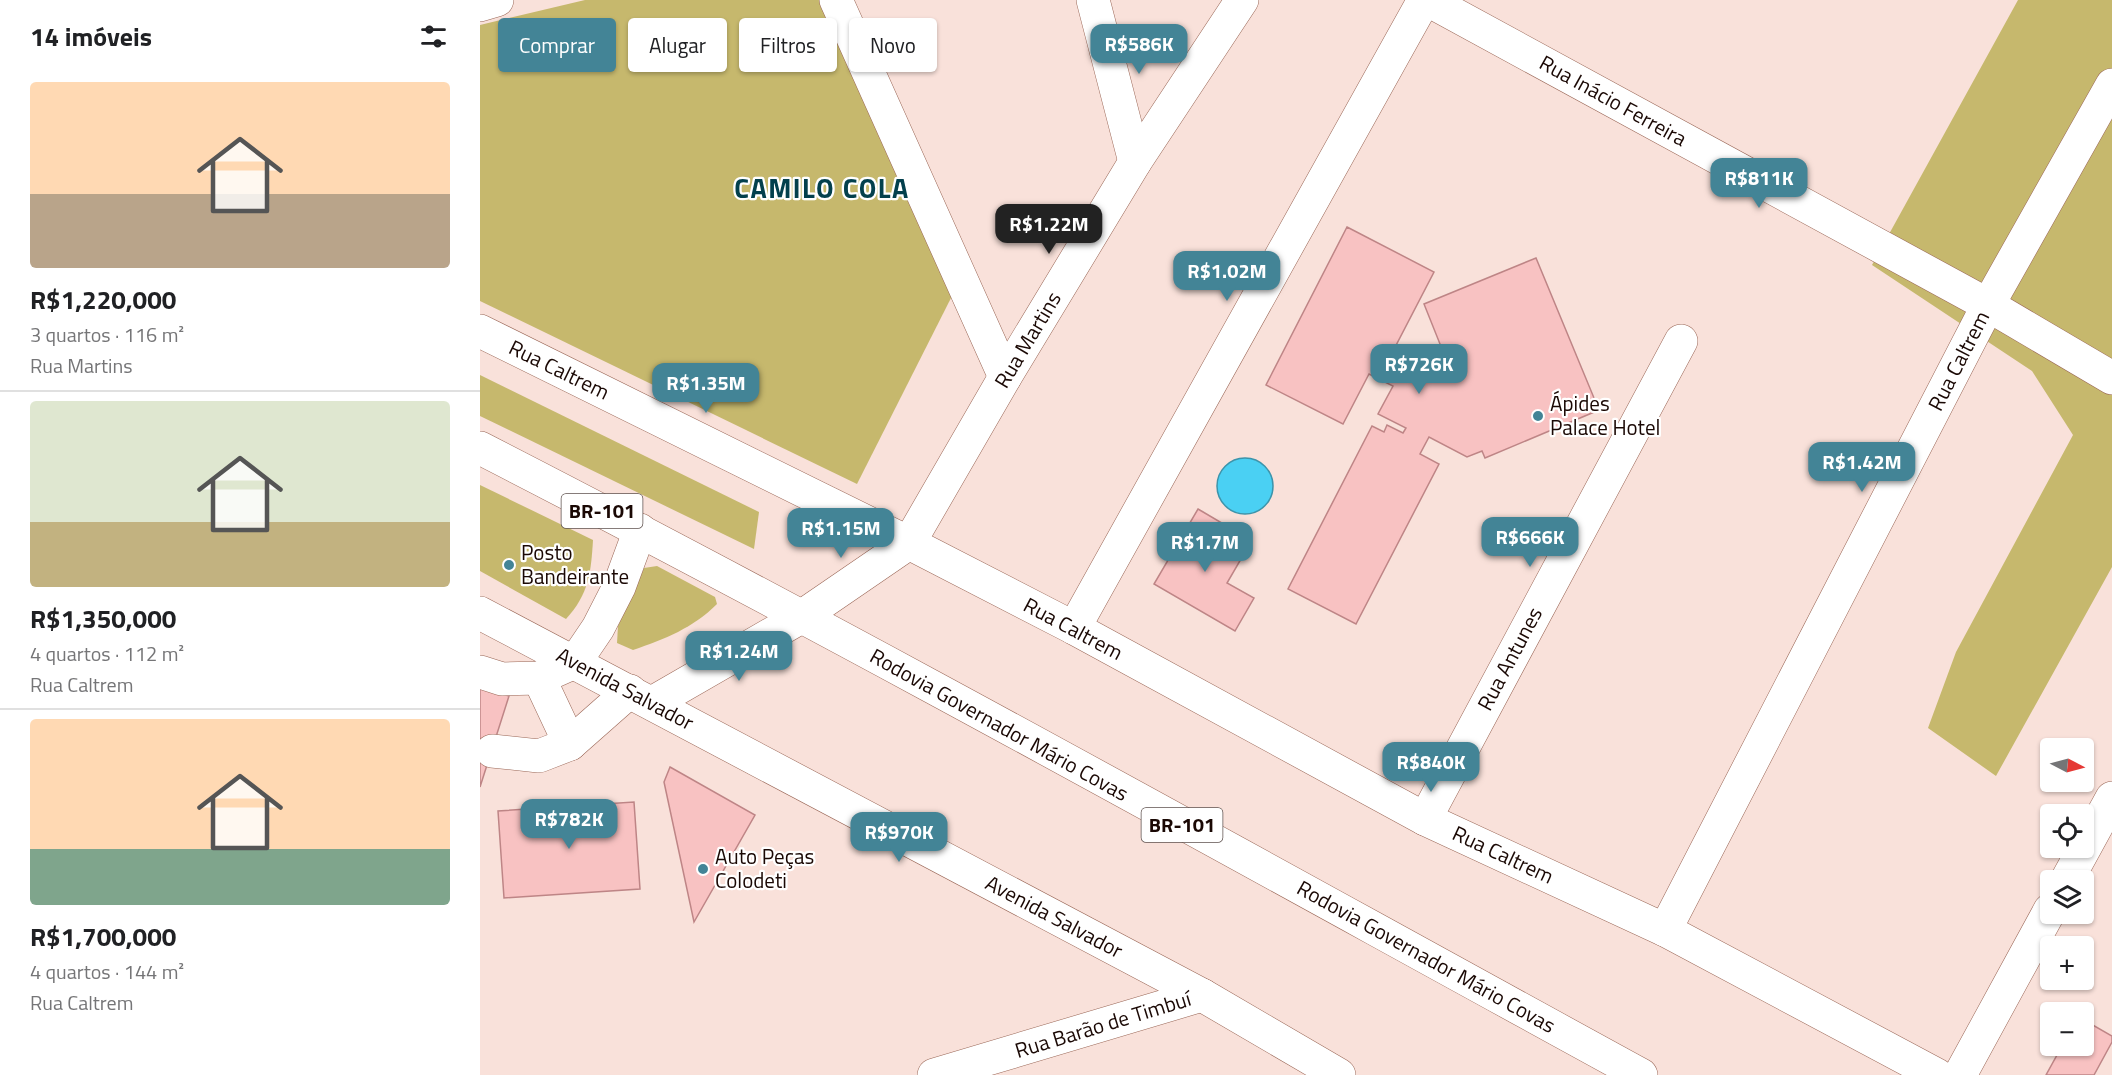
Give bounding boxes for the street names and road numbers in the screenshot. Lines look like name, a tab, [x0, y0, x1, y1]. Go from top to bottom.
street label: Rua Inácio Ferreira	[1534, 46, 1693, 154]
street label: Rua Martins	[986, 285, 1069, 394]
street label: Rua Caltrem	[1919, 305, 1997, 416]
street label: Rua Caltrem	[504, 331, 615, 407]
road number: BR-101	[562, 494, 642, 528]
street label: Rua Caltrem	[1018, 589, 1129, 668]
street label: Rua Antunes	[1468, 601, 1550, 716]
street label: Avenida Salvador	[551, 638, 700, 738]
street label: Rodovia Governador Mário Covas	[864, 640, 1135, 809]
road number: BR-101	[1142, 808, 1222, 842]
street label: Rua Caltrem	[1447, 817, 1559, 892]
street label: Avenida Salvador	[980, 866, 1129, 966]
street label: Rodovia Governador Mário Covas	[1291, 872, 1562, 1041]
street label: Rua Barão de Timbuí	[1011, 982, 1196, 1066]

